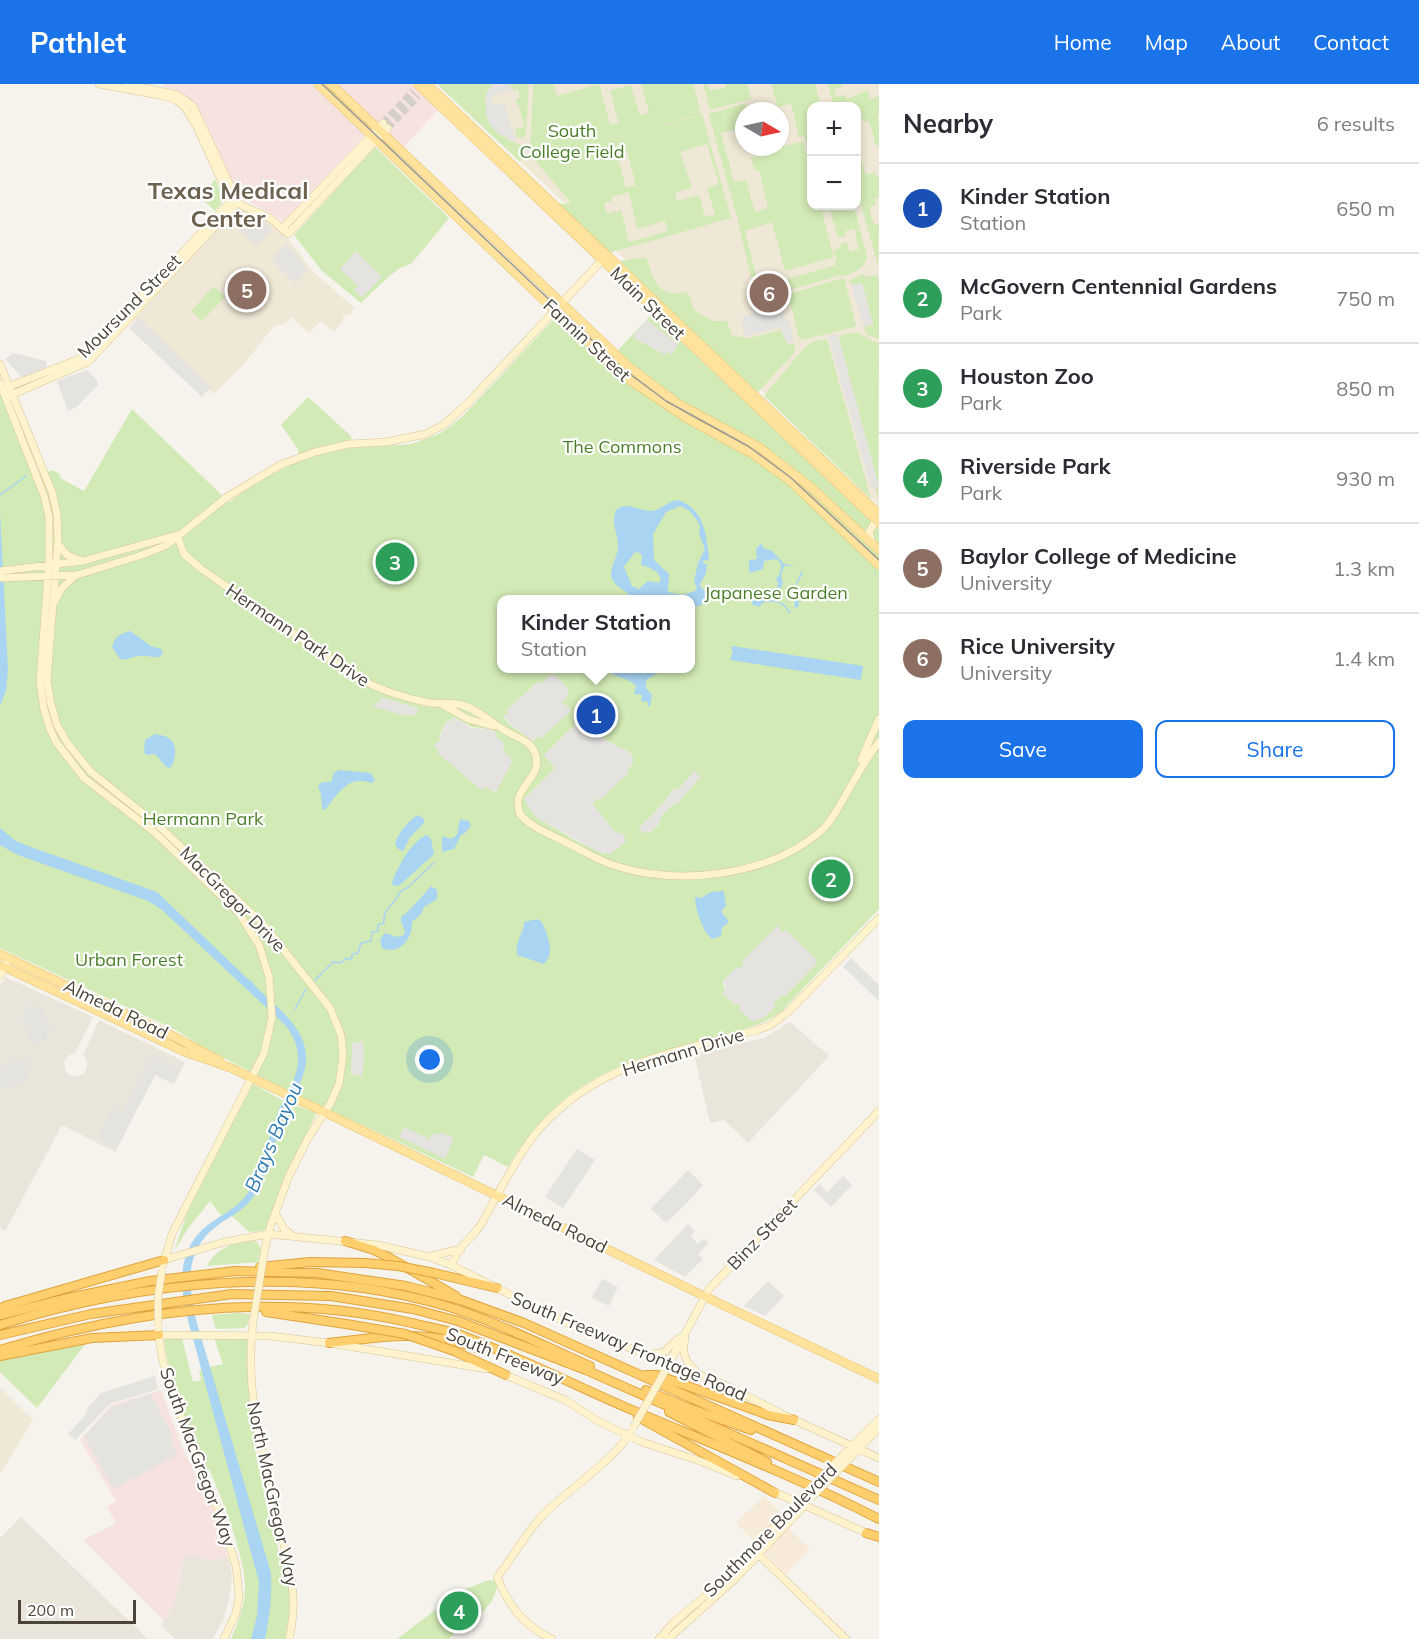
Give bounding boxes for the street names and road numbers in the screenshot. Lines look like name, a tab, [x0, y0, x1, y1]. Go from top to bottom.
street label: Moursund Street	[72, 249, 186, 363]
street label: Main Street	[606, 262, 690, 344]
street label: Fannin Street	[539, 294, 635, 386]
street label: Hermann Park Drive	[222, 578, 374, 692]
street label: MacGregor Drive	[175, 841, 291, 957]
street label: Almeda Road	[60, 974, 172, 1044]
street label: Hermann Drive	[619, 1023, 747, 1081]
street label: Almeda Road	[499, 1188, 611, 1258]
street label: Binz Street	[722, 1193, 802, 1275]
street label: South Freeway Frontage Road	[508, 1286, 750, 1406]
street label: South Freeway	[443, 1322, 568, 1390]
street label: South MacGregor Way	[155, 1364, 241, 1550]
street label: North MacGregor Way	[242, 1399, 304, 1589]
street label: Southmore Boulevard	[698, 1458, 842, 1602]

